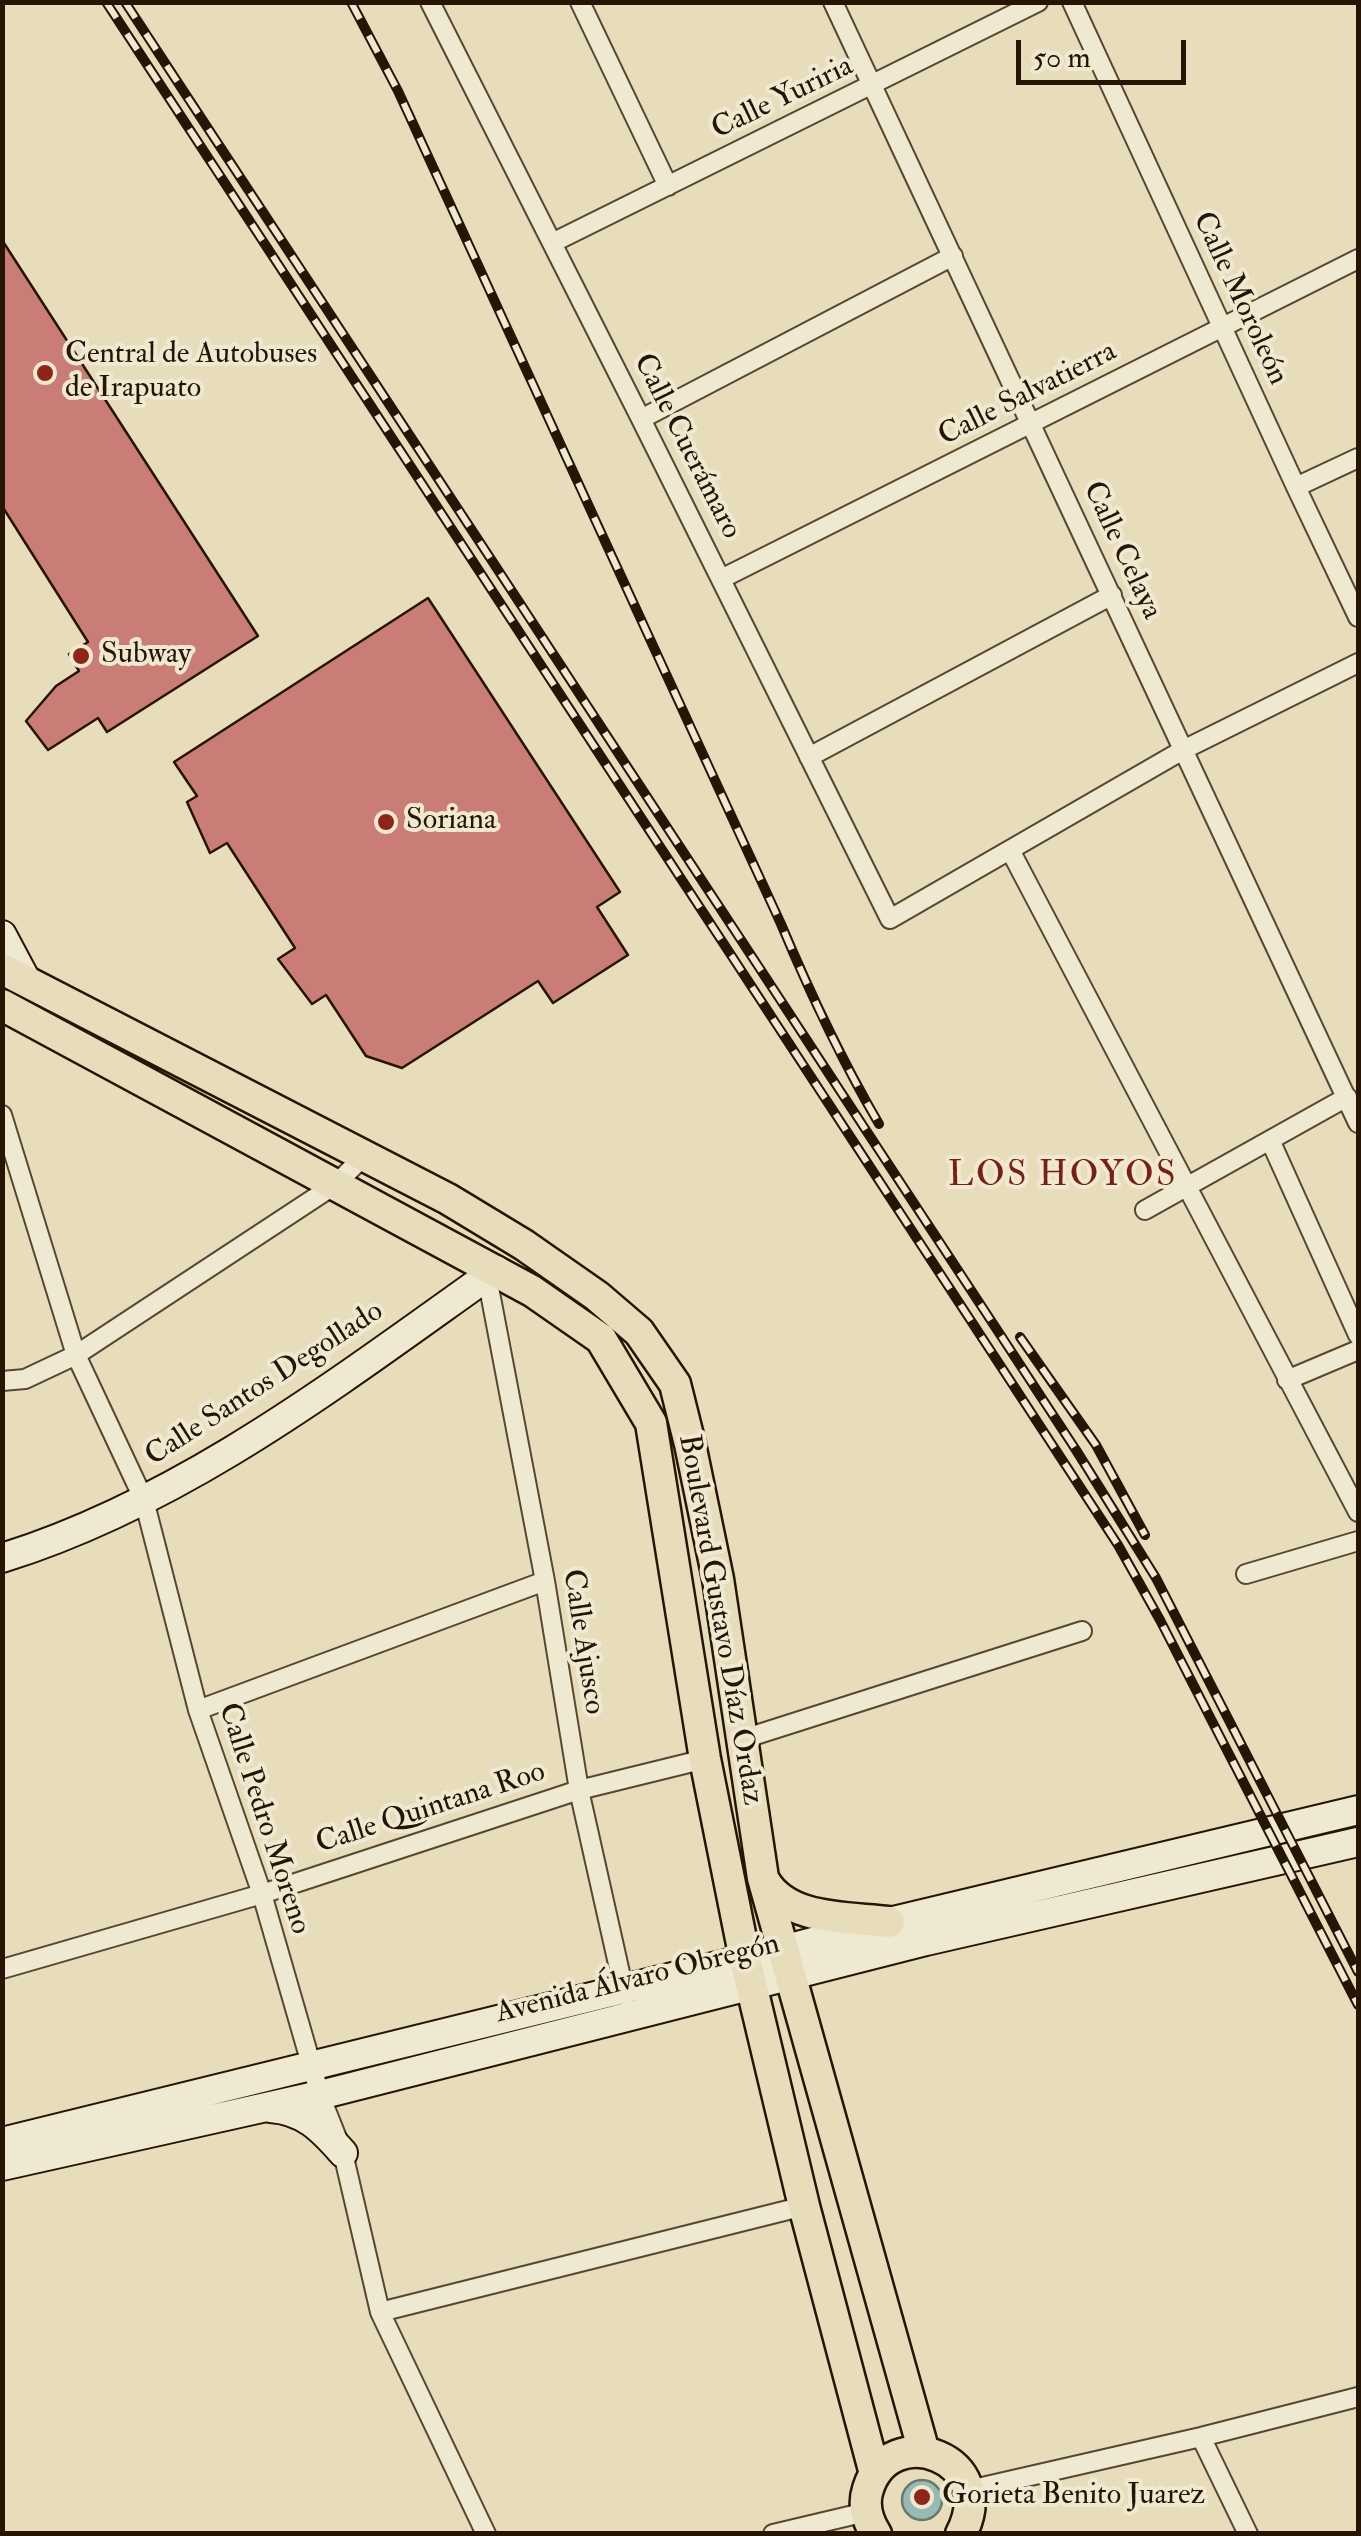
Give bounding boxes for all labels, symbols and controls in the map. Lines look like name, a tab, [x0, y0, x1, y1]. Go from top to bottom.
scale bar	[1021, 20, 1191, 82]
text: 50 m	[1033, 39, 1091, 76]
street label: Calle Yuriria	[707, 49, 859, 149]
street label: Calle Moroleón	[1183, 207, 1295, 391]
street label: Calle Salvatierra	[933, 335, 1123, 455]
place label: Central de Autobuses de Irapuato	[65, 338, 317, 408]
street label: Calle Cuerámaro	[624, 349, 748, 545]
marker: Central de Autobuses de Irapuato	[34, 362, 56, 384]
street label: Calle Celaya	[1073, 476, 1169, 626]
place label: Subway	[101, 638, 191, 674]
marker: Subway	[70, 645, 92, 667]
place label: Soriana	[406, 804, 496, 840]
marker: Soriana	[375, 811, 397, 833]
district label: LOS HOYOS	[948, 1156, 1178, 1198]
street label: Calle Santos Degollado	[139, 1295, 391, 1475]
street label: Boulevard Gustavo Díaz Ordaz	[669, 1432, 769, 1808]
street label: Calle Ajusco	[553, 1567, 611, 1717]
street label: Calle Pedro Moreno	[209, 1699, 317, 1939]
street label: Calle Quintana Roo	[312, 1755, 550, 1863]
street label: Avenida Álvaro Obregón	[492, 1927, 784, 2033]
place label: Gorieta Benito Juarez	[942, 2479, 1205, 2515]
marker: Gorieta Benito Juarez	[911, 2486, 933, 2508]

